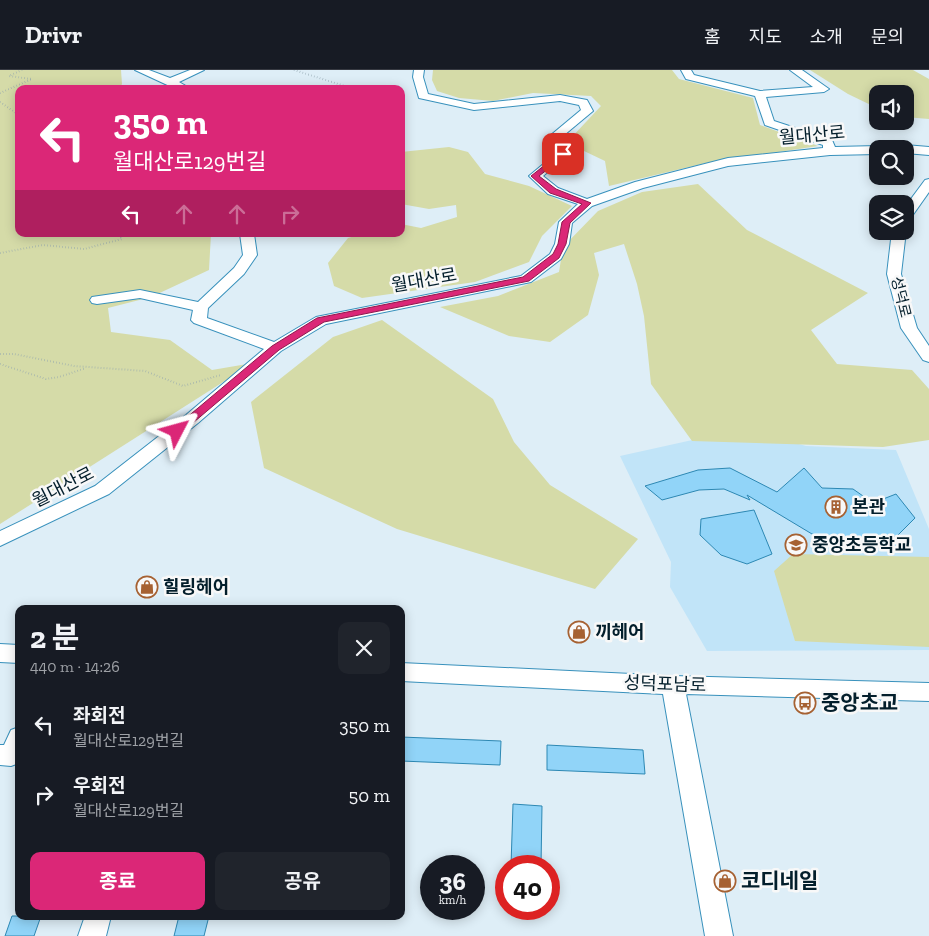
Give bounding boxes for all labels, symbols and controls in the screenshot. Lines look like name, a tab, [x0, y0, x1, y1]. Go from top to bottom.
text: Drivr	[25, 20, 82, 49]
text: 홈	[704, 26, 721, 48]
text: 지도	[749, 26, 782, 48]
text: 소개	[810, 26, 843, 48]
text: 문의	[871, 26, 904, 48]
map controls	[869, 85, 914, 240]
button: sound	[869, 85, 914, 130]
text: 350 m	[113, 101, 207, 143]
icon: left	[30, 105, 95, 170]
street label: 월대산로	[778, 121, 846, 149]
pin	[542, 133, 584, 175]
icon: arrive	[549, 140, 577, 168]
button: search	[869, 140, 914, 185]
text: 월대산로129번길	[113, 148, 266, 175]
button: layers	[869, 195, 914, 240]
icon: left	[117, 200, 145, 228]
icon: ahead	[170, 200, 198, 228]
icon: ahead	[223, 200, 251, 228]
icon: right	[276, 200, 304, 228]
street label: 월대산로	[389, 263, 459, 297]
street label: 성덕로	[887, 275, 915, 319]
position arrow	[150, 404, 202, 456]
street label: 월대산로	[28, 462, 98, 512]
building icon: 본관	[824, 495, 848, 519]
place label: 본관	[852, 496, 886, 518]
school or university icon: 중앙초등학교	[784, 533, 808, 557]
place label: 중앙초등학교	[812, 534, 911, 556]
shop icon: 힐링헤어	[135, 575, 159, 599]
place label: 힐링헤어	[163, 576, 229, 598]
text: 2 분	[30, 620, 79, 656]
shop icon: 끼헤어	[567, 620, 591, 644]
place label: 끼헤어	[595, 621, 645, 643]
button: close	[338, 622, 390, 674]
text: 440 m · 14:26	[30, 657, 120, 676]
street label: 성덕포남로	[623, 672, 707, 696]
place label: 중앙초교	[821, 690, 898, 715]
bus stop icon: 중앙초교	[793, 691, 817, 715]
text: 좌회전	[73, 704, 125, 727]
icon: left	[30, 711, 58, 739]
text: 350 m	[339, 714, 390, 737]
text: 월대산로129번길	[73, 731, 184, 750]
text: 우회전	[73, 774, 125, 797]
icon: right	[30, 781, 58, 809]
text: 50 m	[349, 784, 390, 807]
text: 월대산로129번길	[73, 801, 184, 820]
button: 종료	[30, 852, 205, 910]
button: 공유	[215, 852, 390, 910]
speed limit sign: 40	[495, 855, 560, 920]
text: 36	[439, 866, 466, 896]
place label: 코디네일	[741, 868, 818, 893]
shop icon: 코디네일	[713, 869, 737, 893]
text: km/h	[439, 893, 466, 907]

